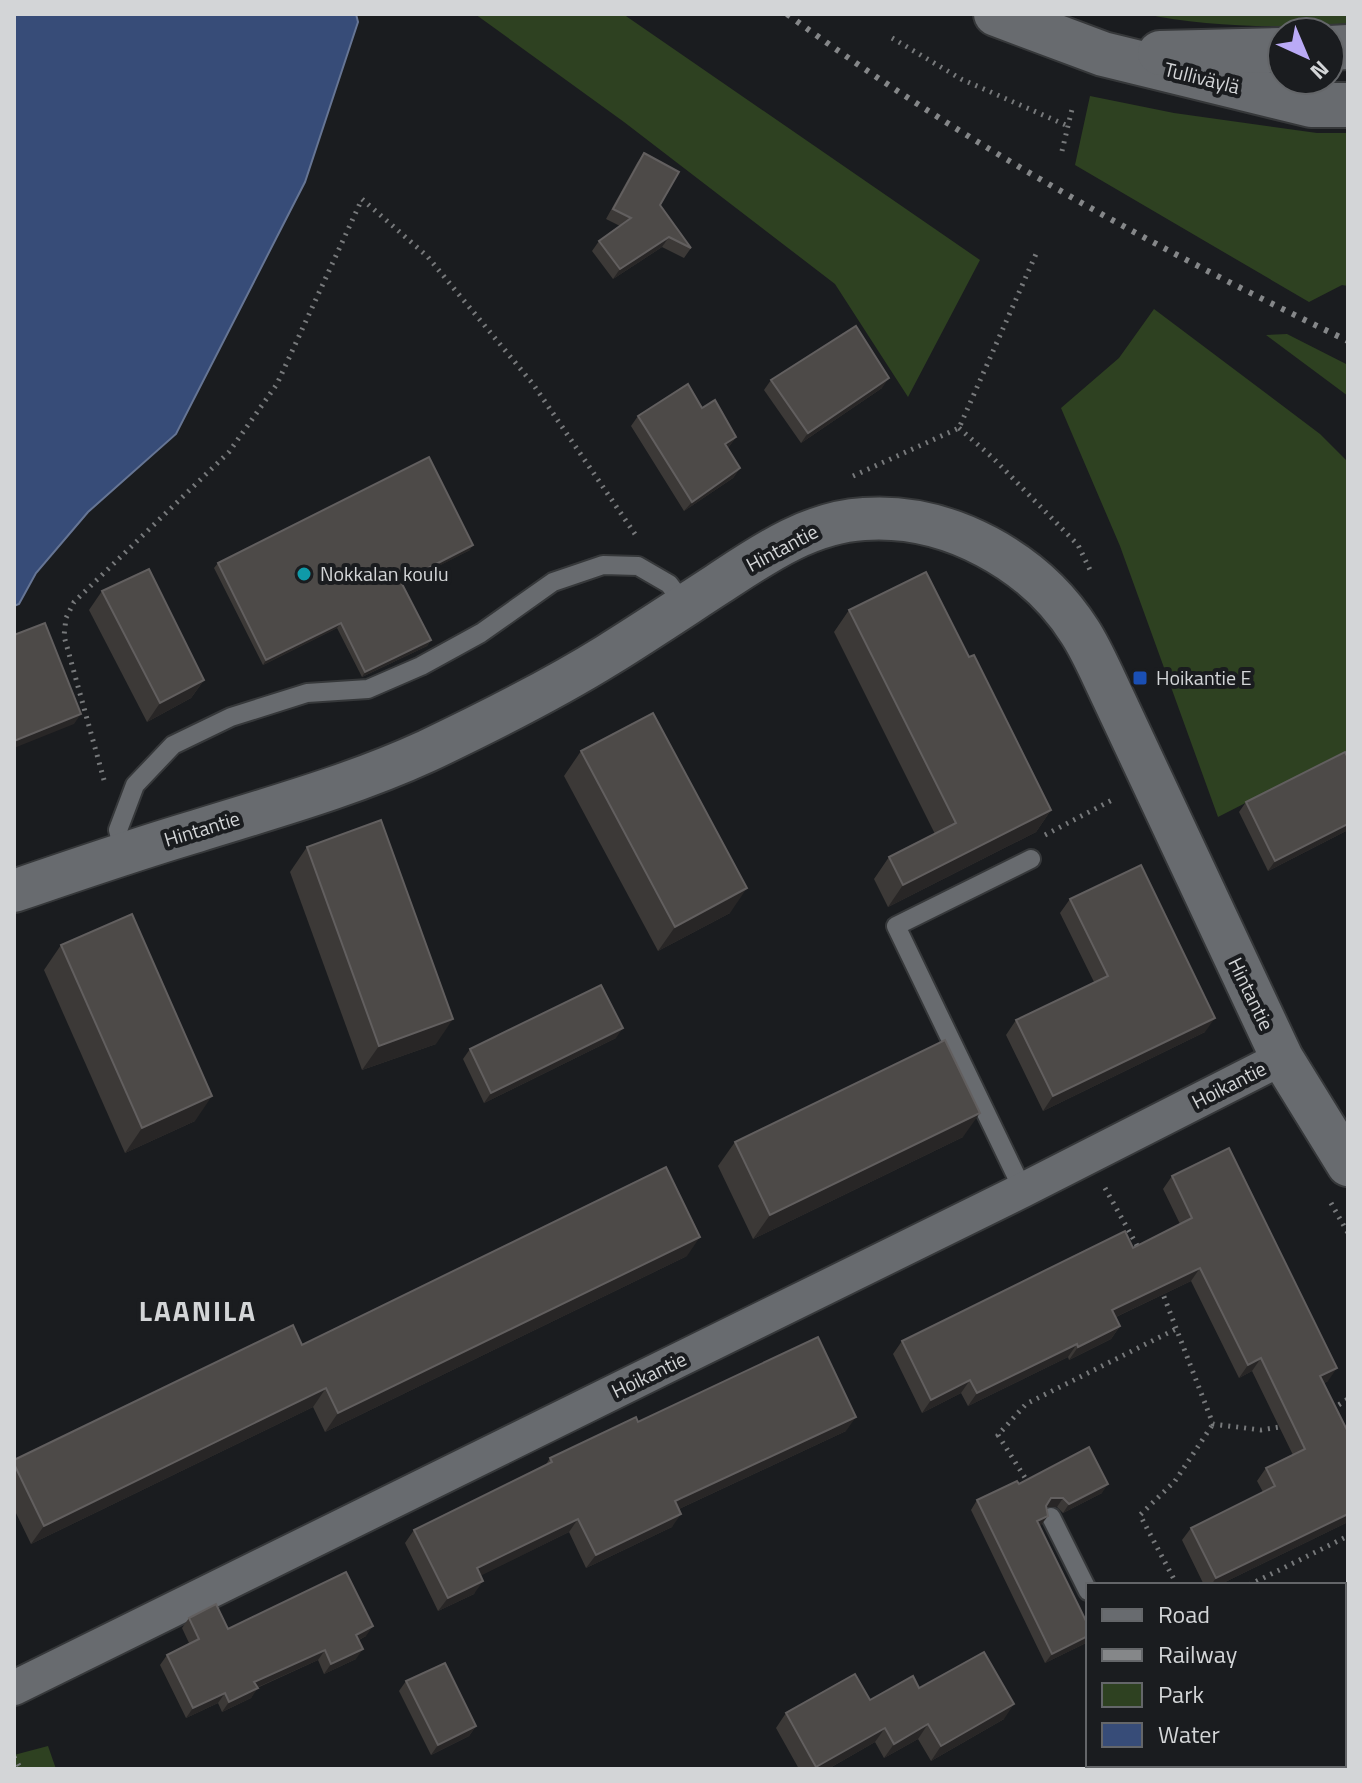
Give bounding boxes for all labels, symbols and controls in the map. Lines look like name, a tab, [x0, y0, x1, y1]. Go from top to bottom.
north arrow	[1266, 16, 1346, 96]
street label: Tulliväylä	[1161, 53, 1243, 102]
text: N	[1303, 53, 1337, 88]
street label: Hintantie	[740, 516, 823, 580]
place label: Nokkalan koulu	[320, 558, 449, 589]
marker: Nokkalan koulu	[295, 565, 313, 583]
place label: Hoikantie E	[1156, 662, 1252, 693]
marker: Hoikantie E	[1131, 669, 1149, 687]
street label: Hintantie	[160, 802, 244, 855]
street label: Hintantie	[1220, 952, 1282, 1036]
street label: Hoikantie	[1186, 1053, 1271, 1117]
district label: LAANILA	[139, 1289, 257, 1332]
street label: Hoikantie	[606, 1343, 692, 1406]
legend	[1086, 1583, 1346, 1767]
text: Road	[1158, 1596, 1210, 1632]
text: Railway	[1158, 1636, 1238, 1672]
text: Park	[1158, 1676, 1204, 1712]
text: Water	[1158, 1716, 1220, 1752]

